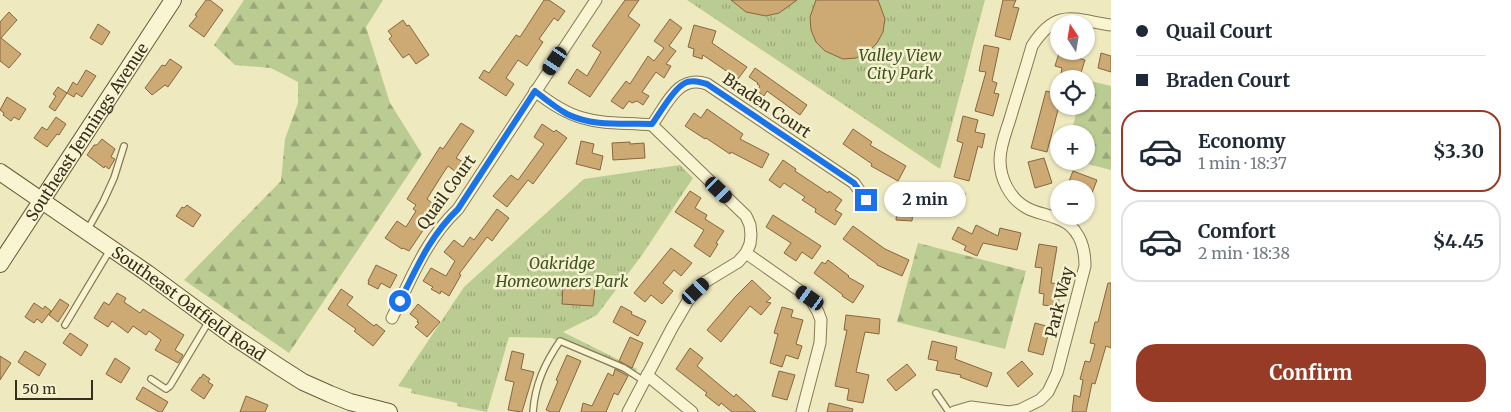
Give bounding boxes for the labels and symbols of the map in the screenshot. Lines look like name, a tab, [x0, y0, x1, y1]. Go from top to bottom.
north arrow	[1050, 15, 1095, 60]
street label: Southeast Jennings Avenue	[21, 39, 152, 225]
car	[540, 44, 569, 78]
park label: Valley View City Park	[858, 45, 942, 83]
street label: Braden Court	[719, 68, 815, 142]
street label: Quail Court	[412, 150, 480, 233]
car	[702, 174, 735, 206]
callout: 2 min	[884, 182, 966, 218]
route end	[855, 189, 877, 211]
street label: Southeast Oatfield Road	[108, 242, 270, 365]
park label: Oakridge Homeowners Park	[495, 253, 629, 291]
street label: Park Way	[1041, 264, 1078, 339]
car	[679, 275, 712, 307]
car	[793, 283, 826, 313]
route start	[389, 290, 411, 312]
scale bar	[15, 377, 92, 400]

